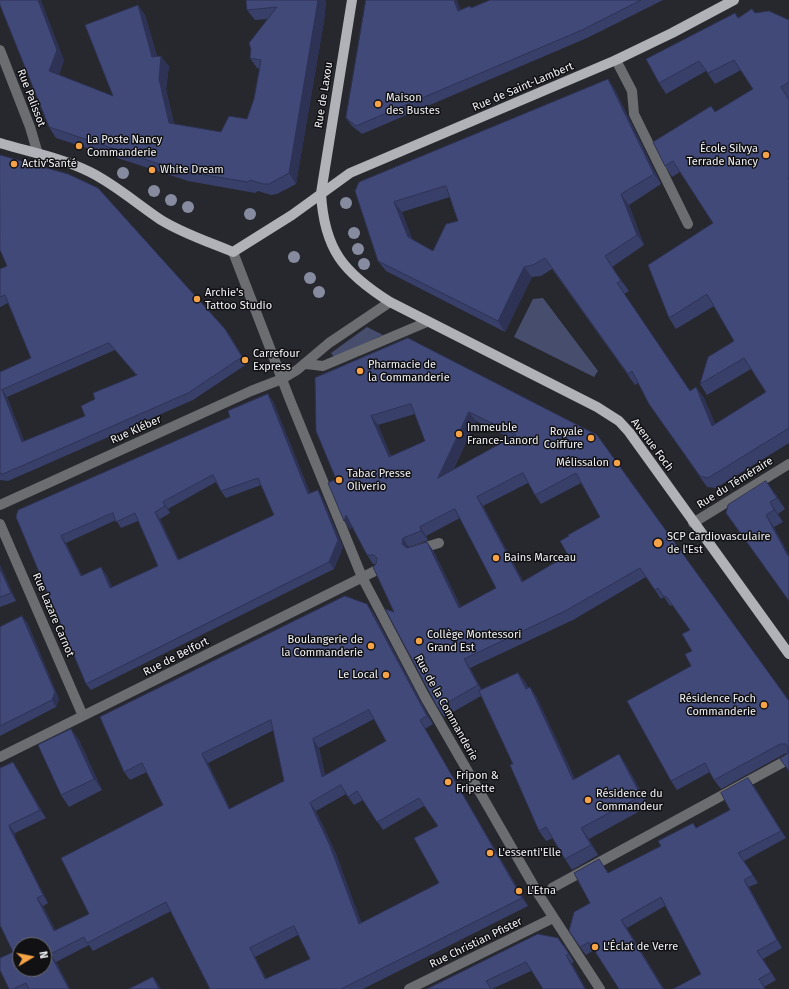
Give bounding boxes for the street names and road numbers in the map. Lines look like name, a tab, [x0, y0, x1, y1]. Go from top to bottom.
street label: Rue de Saint-Lambert	[470, 60, 576, 114]
street label: Rue de Laxou	[312, 61, 336, 129]
street label: Rue Palissot	[14, 67, 48, 129]
street label: Rue Kléber	[108, 413, 164, 447]
street label: Avenue Foch	[628, 416, 676, 474]
street label: Rue du Téméraire	[695, 454, 775, 512]
street label: Rue Lazare Carnot	[29, 571, 77, 659]
street label: Rue de Belfort	[141, 635, 211, 679]
street label: Rue de la Commanderie	[411, 653, 481, 763]
street label: Rue Christian Pfister	[428, 915, 524, 971]

